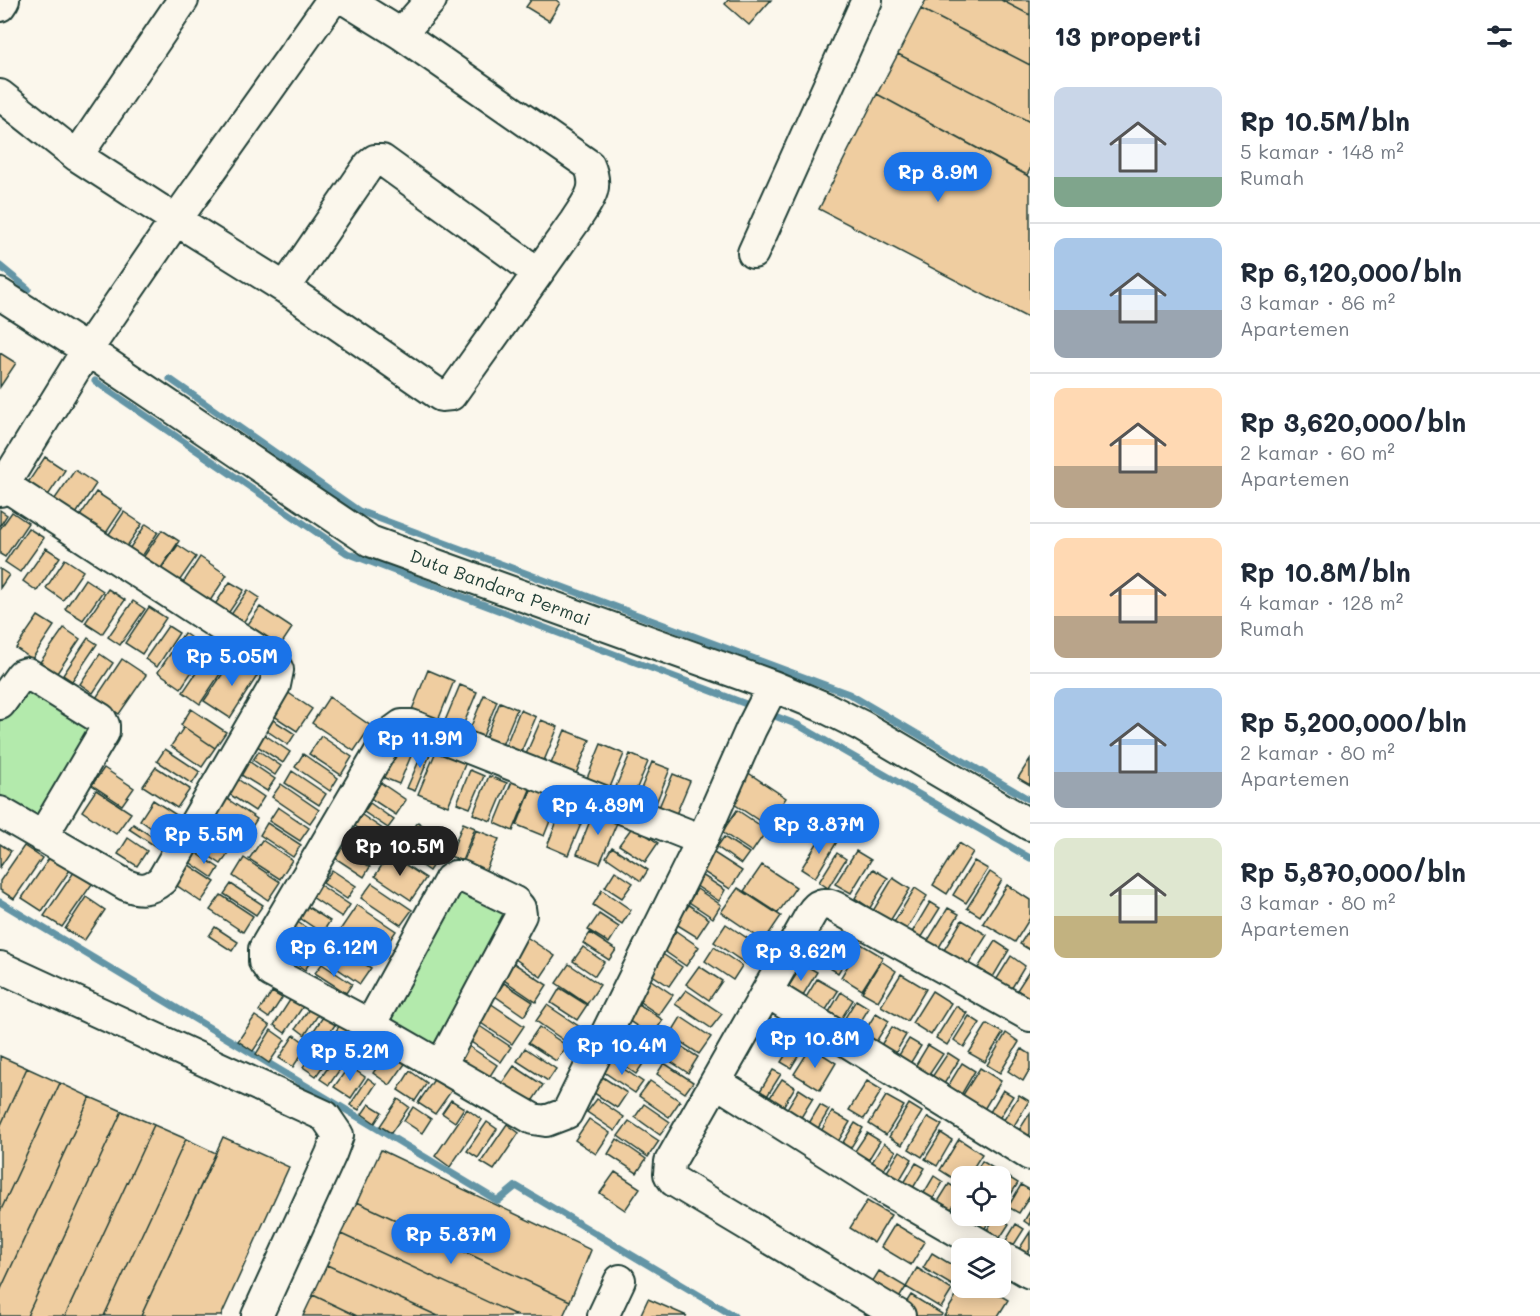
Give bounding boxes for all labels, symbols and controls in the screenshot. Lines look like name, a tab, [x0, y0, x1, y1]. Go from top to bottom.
text: 13 properti	[1054, 19, 1202, 53]
icon: filters	[1483, 20, 1516, 53]
text: Rp 10.5M/bln	[1240, 104, 1410, 138]
icon: home	[1102, 111, 1174, 183]
text: 5 kamar · 148 m²	[1240, 138, 1404, 164]
pin: Rp 8.9M	[883, 152, 993, 203]
text: Rp 8.9M	[898, 158, 978, 184]
text: Rumah	[1240, 164, 1303, 190]
text: Rp 6,120,000/bln	[1240, 255, 1462, 289]
icon: home	[1102, 262, 1174, 334]
text: 3 kamar · 86 m²	[1240, 289, 1395, 315]
text: Apartemen	[1240, 315, 1349, 341]
text: Rp 3,620,000/bln	[1240, 405, 1466, 439]
icon: home	[1102, 412, 1174, 484]
text: 2 kamar · 60 m²	[1240, 439, 1395, 465]
text: Apartemen	[1240, 465, 1349, 491]
street label: Duta Bandara Permai	[407, 543, 594, 631]
text: Rp 10.8M/bln	[1240, 555, 1411, 589]
icon: home	[1102, 562, 1174, 634]
text: 4 kamar · 128 m²	[1240, 589, 1403, 615]
text: Rumah	[1240, 615, 1303, 641]
pin: Rp 5.05M	[170, 636, 294, 687]
text: Rp 5.05M	[186, 642, 278, 668]
text: Rp 5,200,000/bln	[1240, 705, 1467, 739]
icon: home	[1102, 712, 1174, 784]
pin: Rp 11.9M	[358, 718, 482, 769]
text: Rp 11.9M	[377, 724, 463, 750]
text: 2 kamar · 80 m²	[1240, 739, 1395, 765]
text: Apartemen	[1240, 765, 1349, 791]
pin: Rp 4.89M	[536, 785, 660, 836]
text: Rp 4.89M	[551, 791, 645, 817]
pin: Rp 3.87M	[757, 804, 881, 855]
text: Rp 3.87M	[773, 810, 865, 836]
pin: Rp 5.5M	[149, 814, 259, 865]
text: Rp 5.5M	[164, 820, 244, 846]
pin: Rp 10.5M	[338, 826, 462, 877]
text: Rp 10.5M	[355, 832, 445, 858]
text: Rp 5,870,000/bln	[1240, 855, 1466, 889]
icon: home	[1102, 862, 1174, 934]
text: 3 kamar · 80 m²	[1240, 889, 1396, 915]
text: Apartemen	[1240, 915, 1349, 941]
pin: Rp 6.12M	[272, 927, 396, 978]
pin: Rp 3.62M	[739, 931, 863, 982]
text: Rp 6.12M	[290, 933, 378, 959]
text: Rp 3.62M	[755, 937, 847, 963]
pin: Rp 10.8M	[753, 1018, 877, 1069]
text: Rp 10.8M	[770, 1024, 860, 1050]
pin: Rp 10.4M	[560, 1025, 684, 1076]
pin: Rp 5.2M	[295, 1031, 405, 1082]
text: Rp 10.4M	[577, 1031, 667, 1057]
text: Rp 5.2M	[311, 1037, 389, 1063]
map controls	[951, 1166, 1011, 1298]
button: locate	[951, 1166, 1011, 1226]
pin: Rp 5.87M	[389, 1214, 513, 1265]
text: Rp 5.87M	[405, 1220, 497, 1246]
button: layers	[951, 1238, 1011, 1298]

